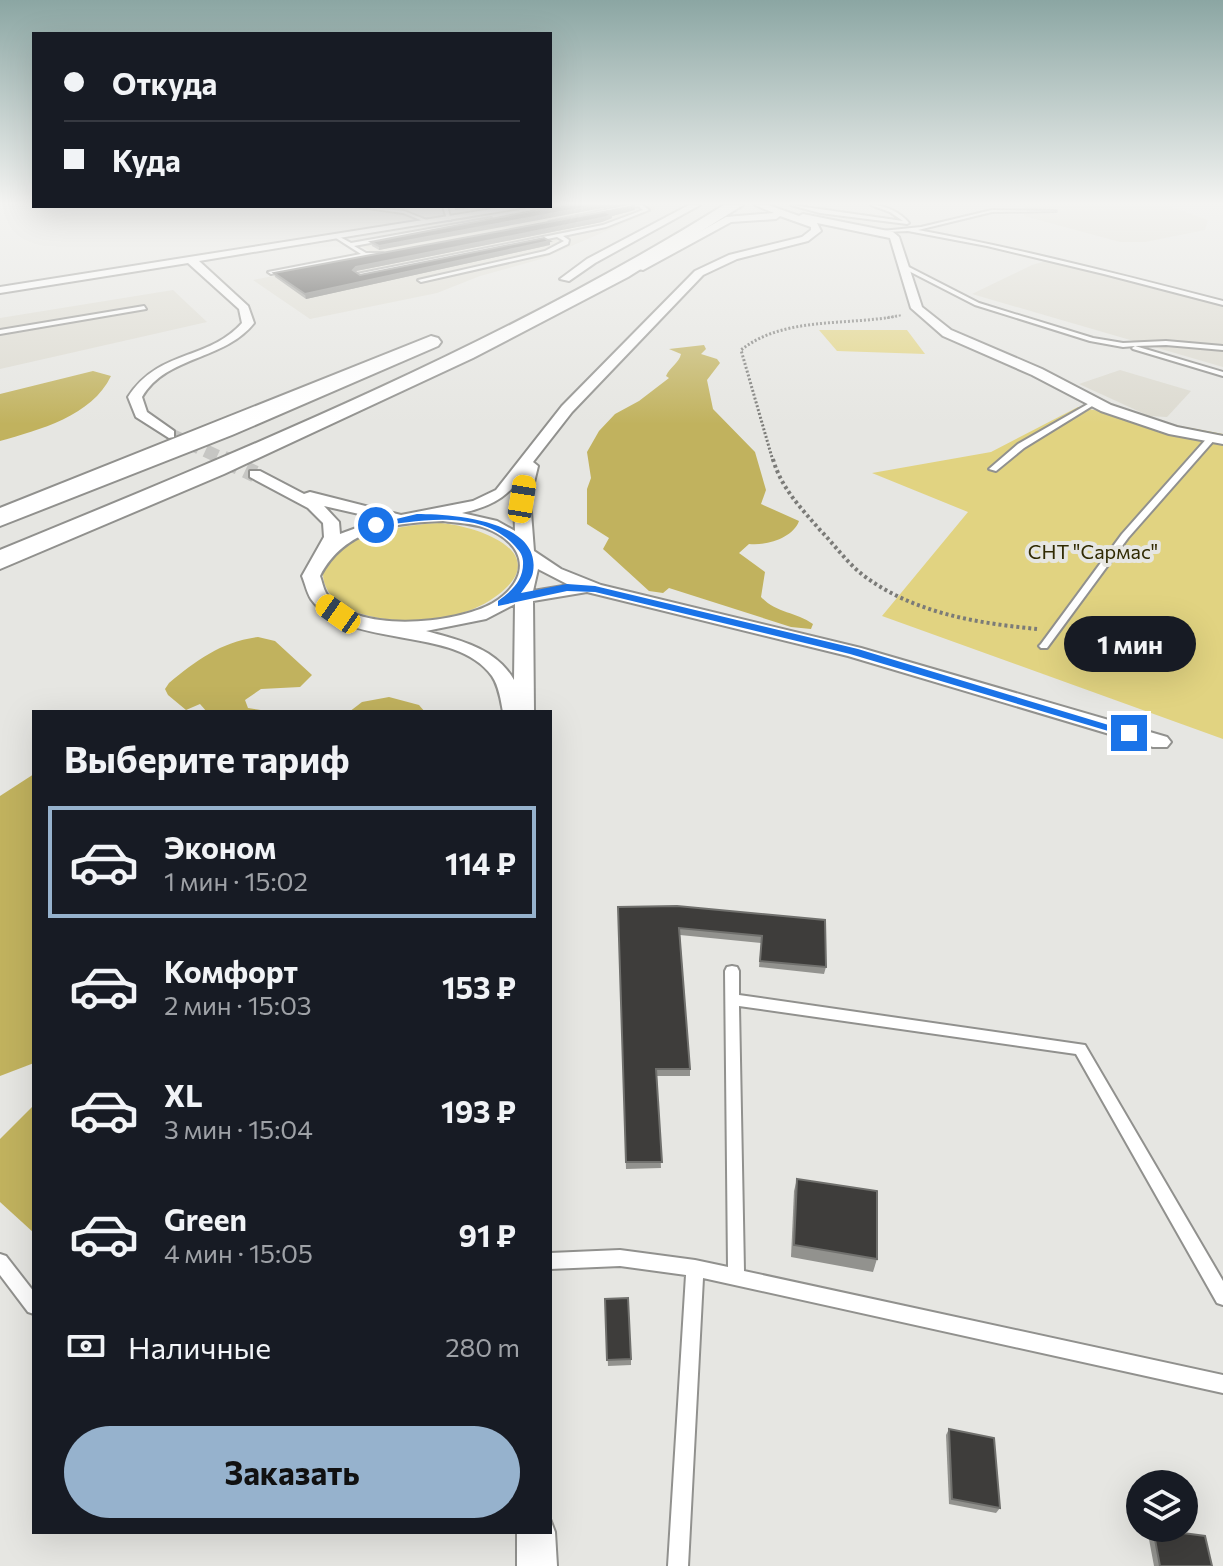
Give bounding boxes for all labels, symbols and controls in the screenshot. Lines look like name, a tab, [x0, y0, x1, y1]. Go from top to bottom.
text: Откуда	[112, 64, 217, 101]
text: Куда	[112, 141, 181, 178]
car	[506, 473, 538, 525]
route start	[358, 507, 394, 543]
park label: СНТ "Сармас"	[1028, 539, 1158, 563]
car	[311, 590, 365, 638]
callout: 1 мин	[1063, 617, 1195, 673]
text: 1 мин	[1097, 628, 1163, 659]
route end	[1111, 715, 1147, 751]
text: Выберите тариф	[64, 736, 349, 780]
icon: car	[68, 826, 140, 898]
text: Эконом	[164, 828, 276, 865]
text: 114 ₽	[445, 844, 516, 881]
text: 1 мин · 15:02	[164, 865, 308, 896]
icon: car	[68, 950, 140, 1022]
text: Комфорт	[164, 952, 298, 989]
text: 153 ₽	[442, 968, 516, 1005]
text: 2 мин · 15:03	[164, 989, 312, 1020]
icon: car	[68, 1074, 140, 1146]
text: XL	[164, 1076, 203, 1113]
text: 193 ₽	[441, 1092, 516, 1129]
text: 3 мин · 15:04	[164, 1113, 313, 1144]
icon: car	[68, 1198, 140, 1270]
text: Green	[164, 1200, 247, 1237]
text: 91 ₽	[458, 1216, 516, 1253]
text: 4 мин · 15:05	[164, 1237, 313, 1268]
icon: cash	[64, 1324, 108, 1368]
text: Наличные	[128, 1328, 271, 1365]
text: 280 m	[445, 1331, 520, 1362]
button: Заказать	[64, 1426, 520, 1518]
map controls	[1126, 1470, 1198, 1542]
button: layers	[1126, 1470, 1198, 1542]

